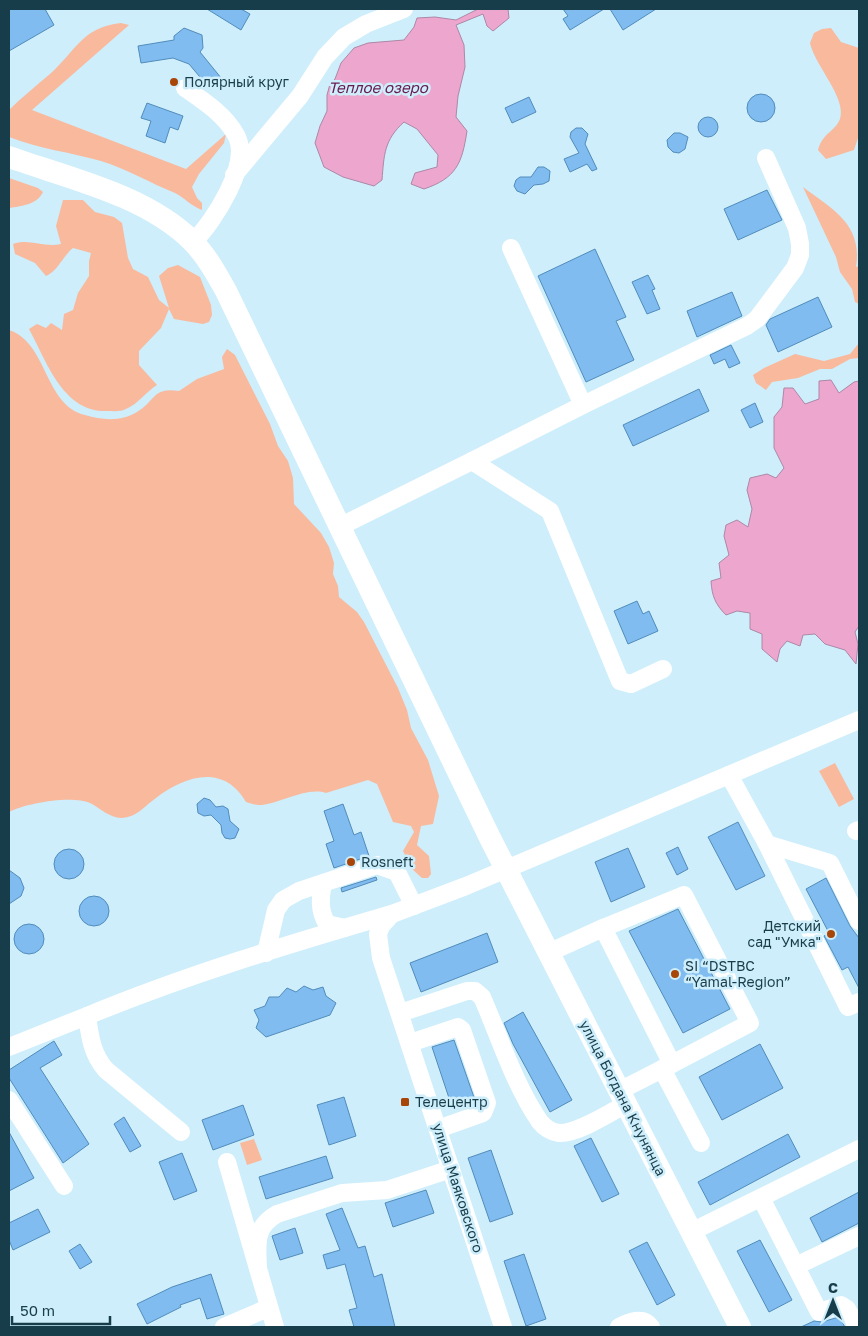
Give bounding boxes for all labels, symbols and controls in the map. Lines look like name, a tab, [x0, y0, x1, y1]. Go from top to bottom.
place label: Полярный круг	[184, 73, 290, 90]
marker: Полярный круг	[168, 76, 180, 88]
water label: Теплое озеро	[328, 78, 429, 96]
place label: Rosneft	[361, 853, 414, 870]
marker: Rosneft	[345, 856, 357, 868]
place label: Детский сад "Умка"	[748, 917, 821, 950]
marker: Детский сад "Умка"	[825, 928, 837, 940]
place label: SI “DSTBC “Yamal-Region”	[685, 957, 791, 990]
marker: SI “DSTBC “Yamal-Region”	[669, 968, 681, 980]
street label: улица Богдана Кнунянца	[577, 1017, 670, 1179]
place label: Телецентр	[415, 1093, 488, 1110]
marker: Телецентр	[399, 1096, 411, 1108]
street label: улица Маяковского	[430, 1121, 487, 1255]
north arrow	[808, 1276, 858, 1326]
text: С	[828, 1279, 838, 1296]
scale bar	[12, 1294, 110, 1326]
text: 50 m	[20, 1301, 55, 1319]

